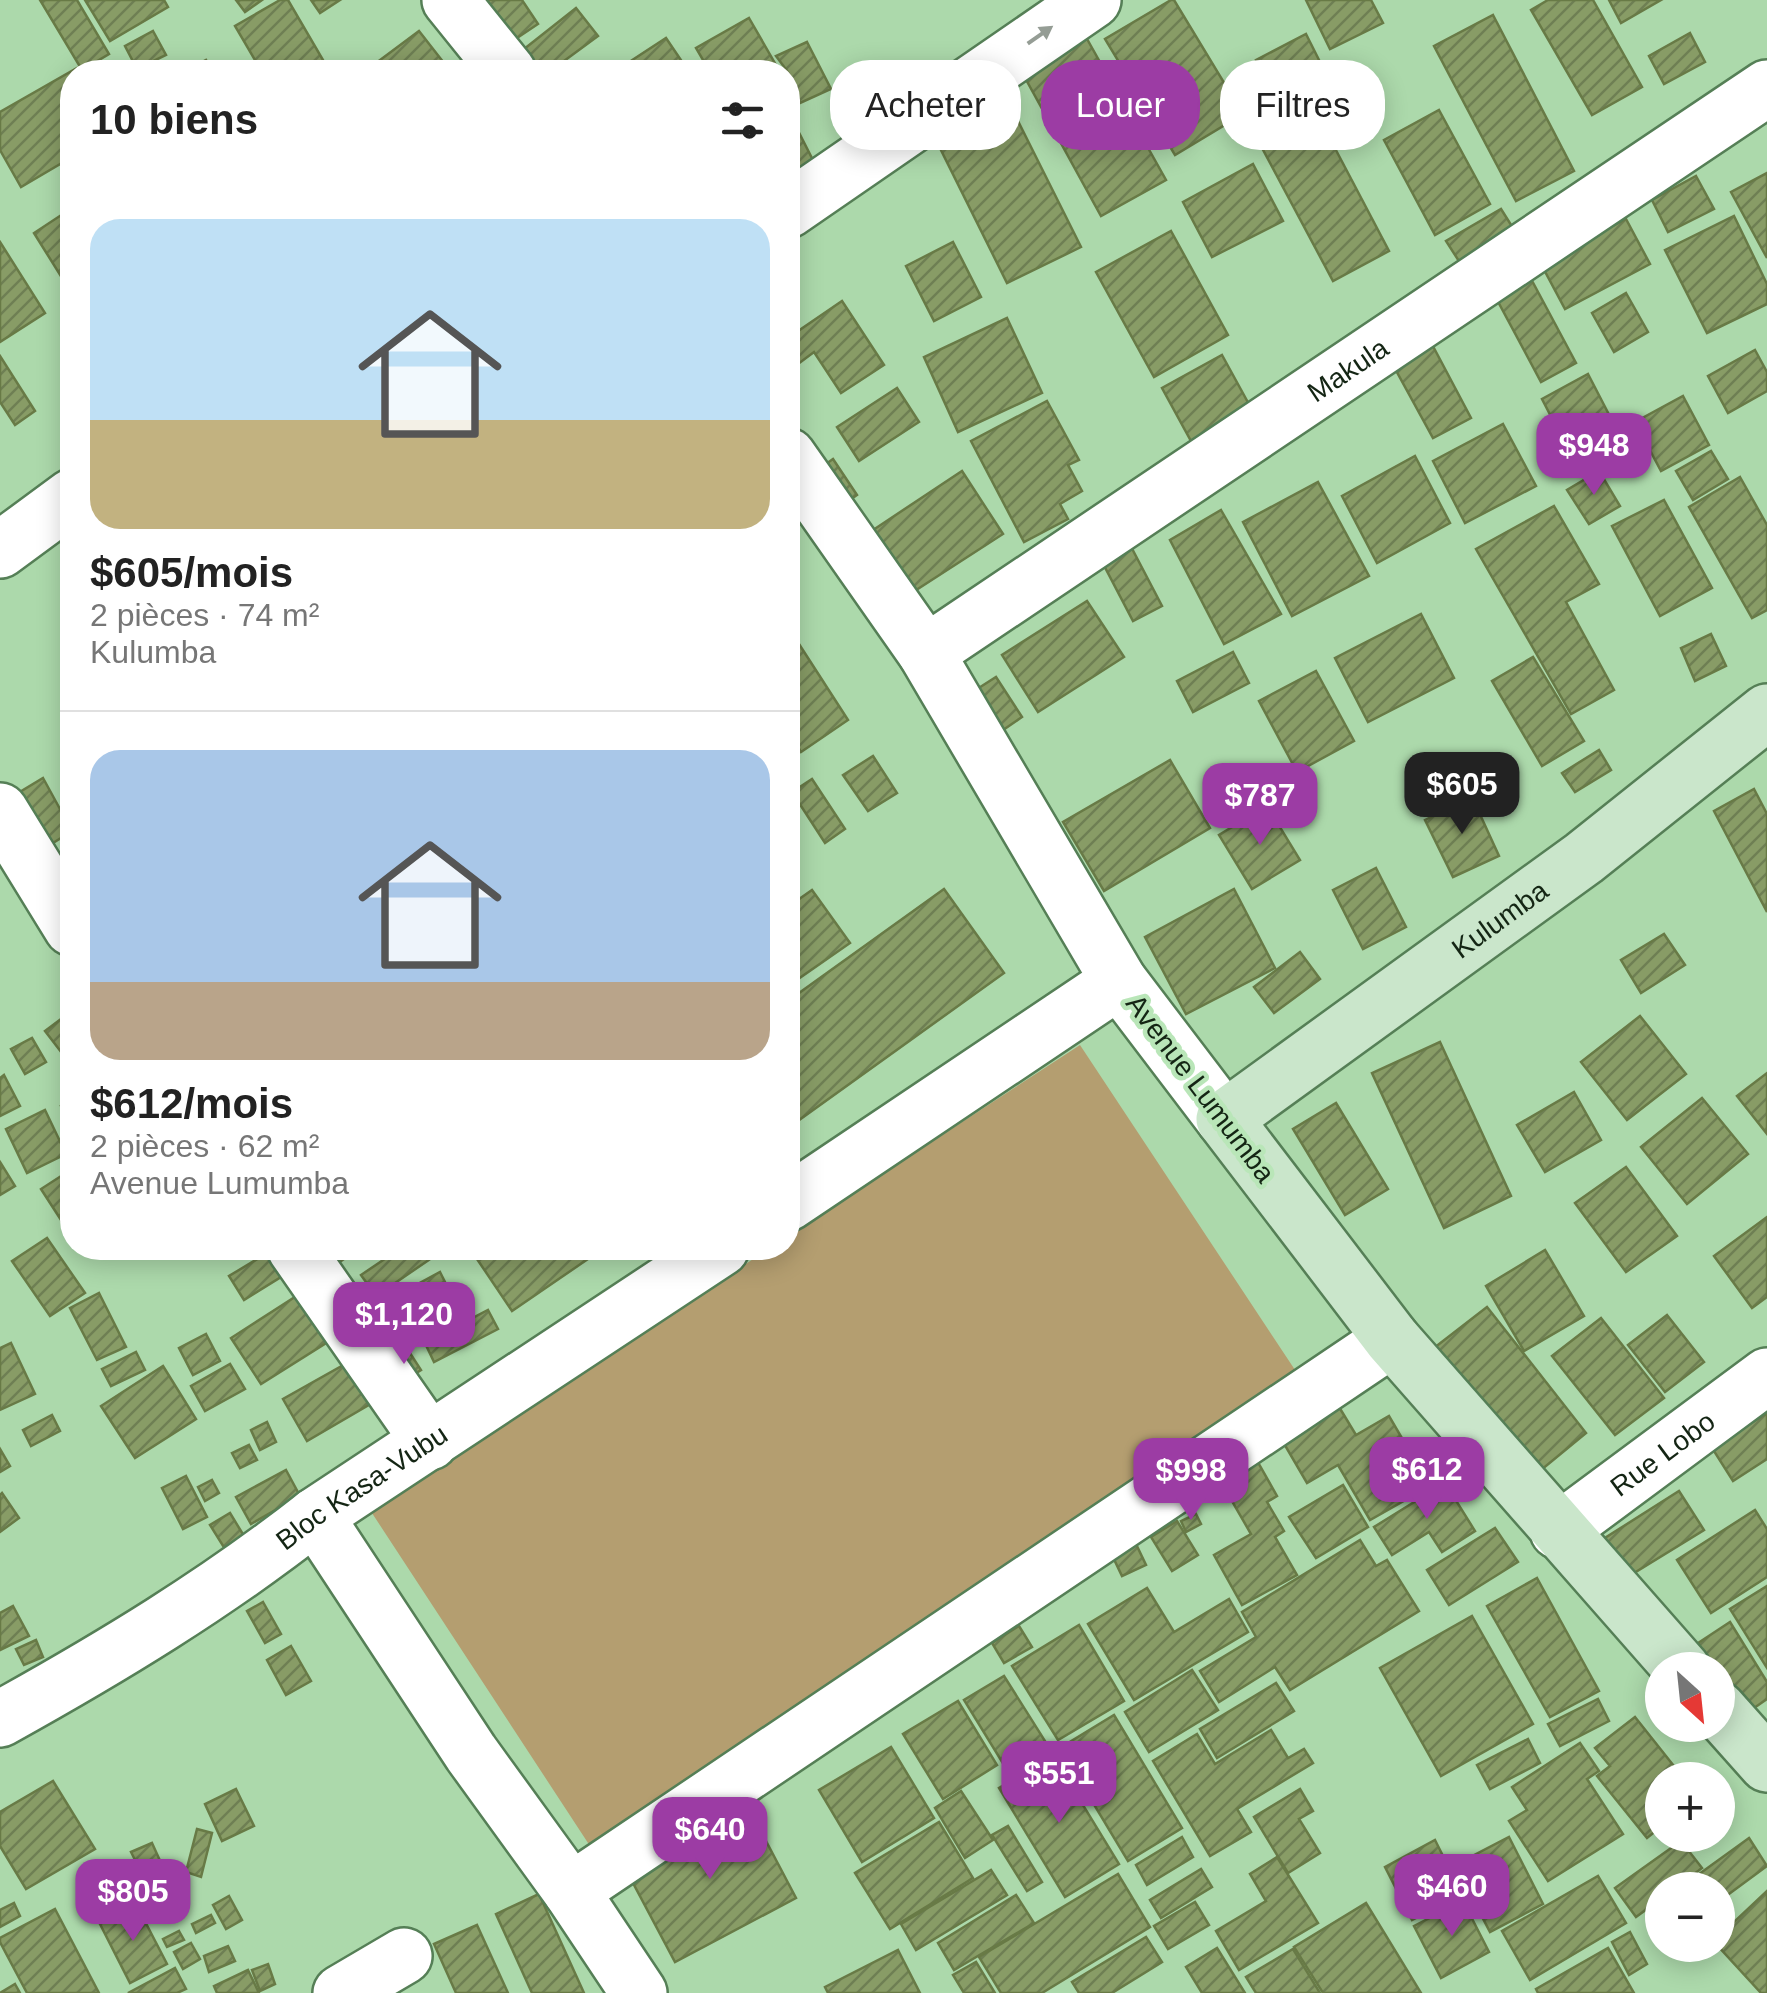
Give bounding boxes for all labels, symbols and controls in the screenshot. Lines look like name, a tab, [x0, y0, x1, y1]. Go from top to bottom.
one-way arrow	[1027, 26, 1053, 45]
chip: Acheter	[830, 60, 1021, 150]
chip: Louer	[1041, 60, 1200, 150]
chip: Filtres	[1220, 60, 1385, 150]
icon: filters	[715, 93, 770, 148]
text: 10 biens	[90, 96, 258, 143]
icon: home	[340, 284, 520, 464]
street label: Makula	[1302, 332, 1394, 408]
pin: $948	[1535, 413, 1653, 498]
text: $948	[1558, 427, 1630, 463]
text: $605/mois	[90, 549, 293, 596]
text: 2 pièces · 74 m²	[90, 597, 319, 633]
text: Kulumba	[90, 634, 216, 670]
pin: $605	[1403, 752, 1521, 837]
pin: $787	[1201, 763, 1319, 848]
text: $605	[1426, 766, 1498, 802]
text: $787	[1224, 777, 1296, 813]
icon: home	[340, 815, 520, 995]
street label: Kulumba	[1446, 874, 1554, 965]
street label: Avenue Lumumba	[1120, 988, 1281, 1189]
text: $612/mois	[90, 1080, 293, 1127]
text: 2 pièces · 62 m²	[90, 1128, 319, 1164]
text: Avenue Lumumba	[90, 1165, 349, 1201]
pin: $1,120	[323, 1282, 485, 1367]
text: $1,120	[355, 1296, 453, 1332]
street label: Rue Lobo	[1605, 1405, 1721, 1503]
street label: Bloc Kasa-Vubu	[270, 1418, 453, 1556]
pin: $612	[1368, 1437, 1486, 1522]
pin: $998	[1132, 1438, 1250, 1523]
text: $612	[1391, 1451, 1463, 1487]
text: $998	[1155, 1452, 1227, 1488]
north arrow	[1645, 1652, 1735, 1742]
map controls	[1645, 1652, 1735, 1962]
pin: $551	[1000, 1741, 1118, 1826]
text: $551	[1023, 1755, 1095, 1791]
button: +	[1645, 1762, 1735, 1852]
pin: $640	[651, 1797, 769, 1882]
text: $640	[674, 1811, 746, 1847]
pin: $460	[1393, 1854, 1511, 1939]
pin: $805	[74, 1859, 192, 1944]
text: $460	[1416, 1868, 1488, 1904]
button: −	[1645, 1872, 1735, 1962]
text: $805	[97, 1873, 169, 1909]

